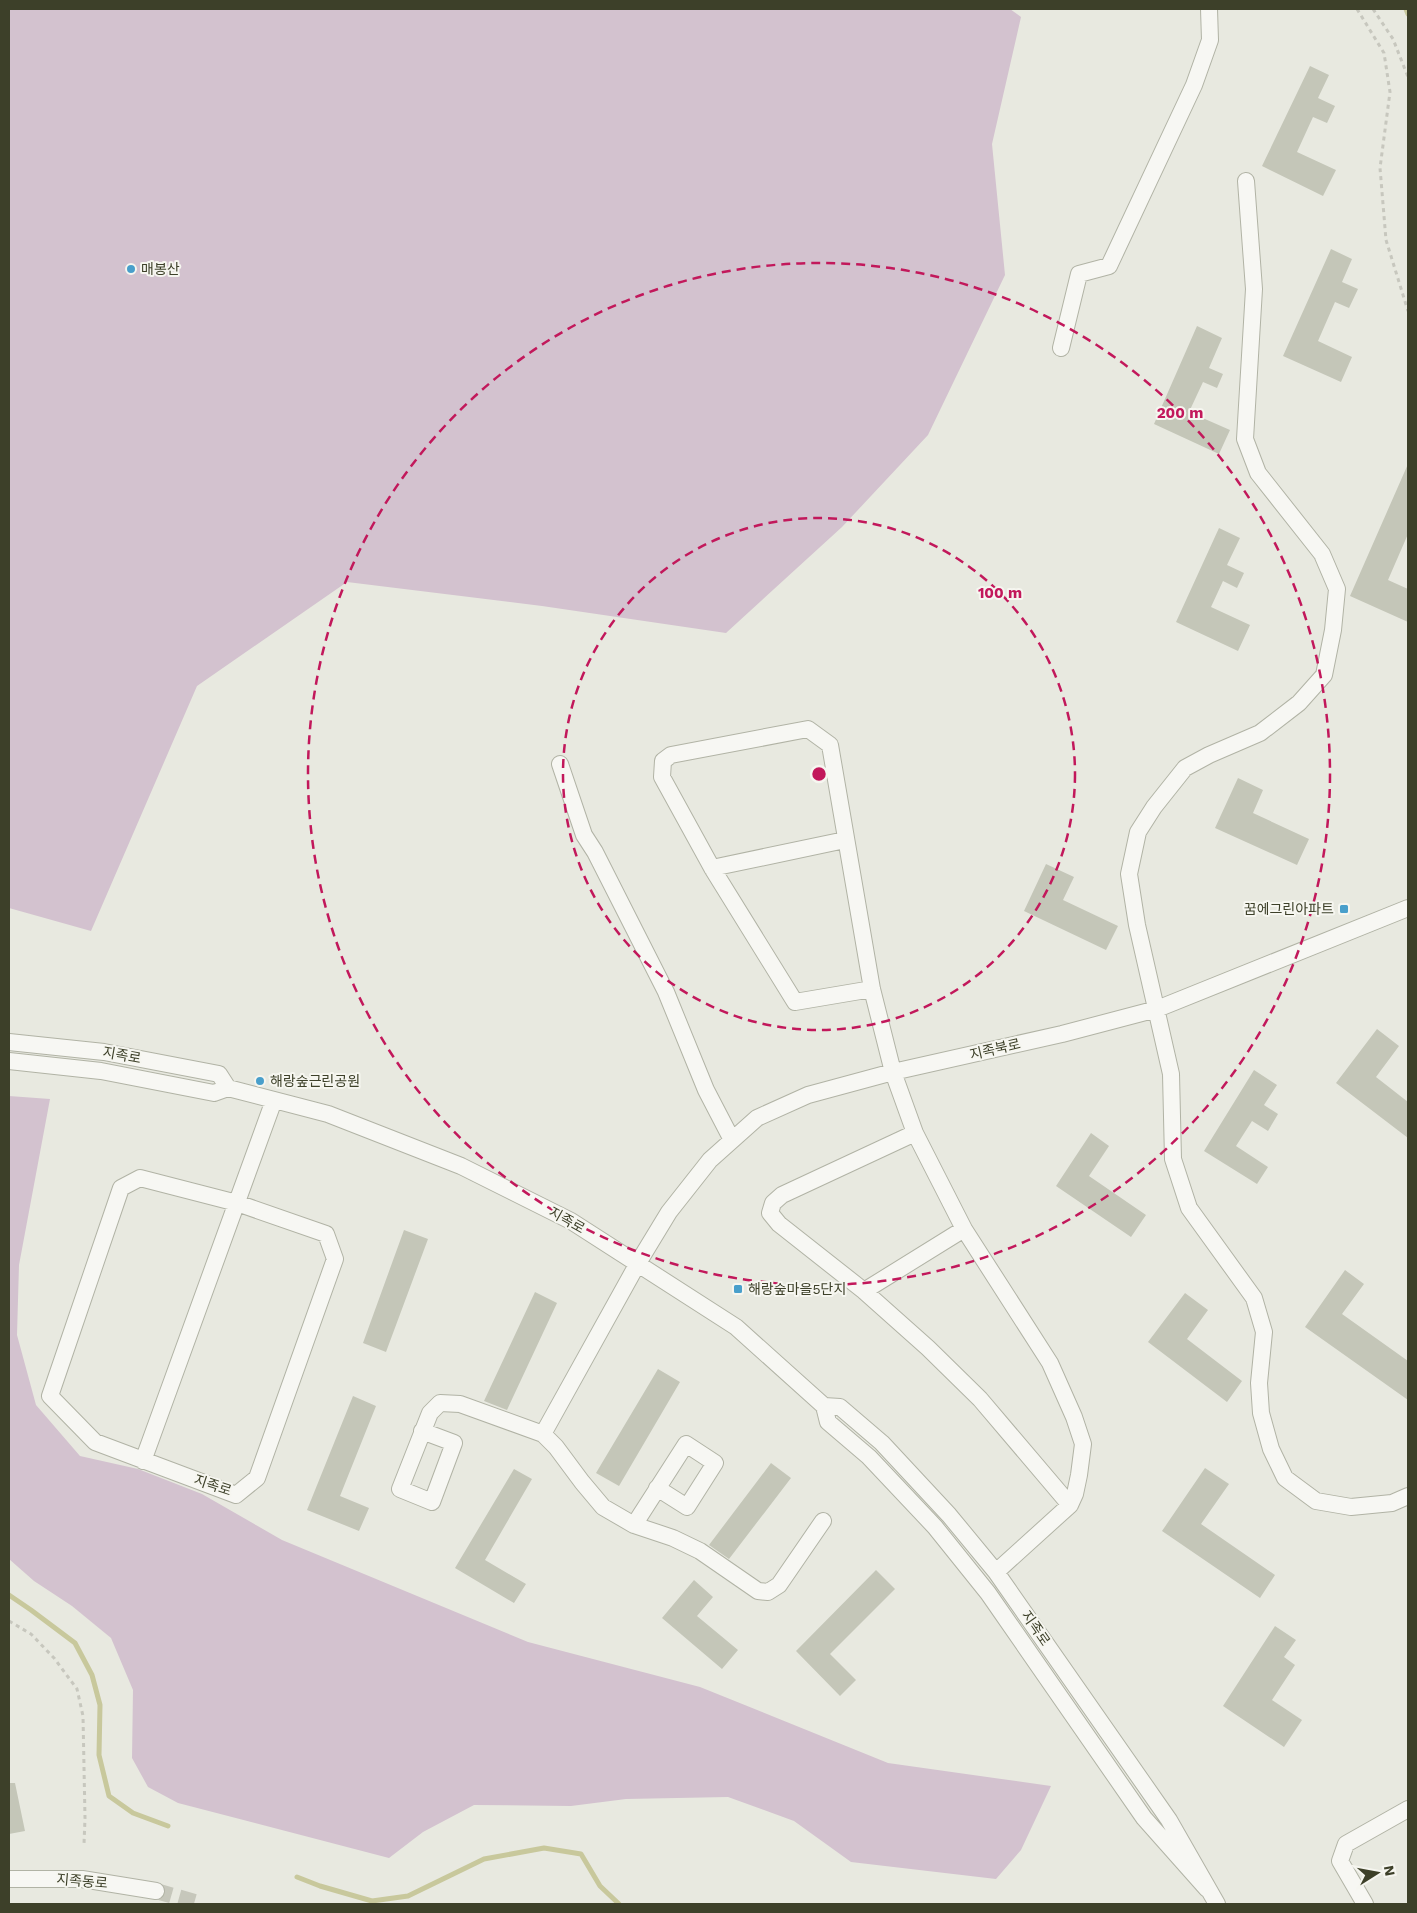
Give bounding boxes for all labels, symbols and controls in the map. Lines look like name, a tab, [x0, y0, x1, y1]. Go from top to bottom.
place label: 매봉산	[141, 261, 180, 277]
marker: 매봉산	[125, 263, 137, 275]
text: 200 m	[1157, 404, 1203, 422]
text: 100 m	[978, 584, 1022, 602]
centre of rings	[810, 765, 828, 783]
place label: 꿈에그린아파트	[1244, 901, 1334, 917]
marker: 꿈에그린아파트	[1338, 903, 1350, 915]
street label: 지족북로	[968, 1035, 1022, 1063]
street label: 지족로	[102, 1044, 143, 1066]
place label: 해랑숲근린공원	[270, 1073, 360, 1089]
marker: 해랑숲근린공원	[254, 1075, 266, 1087]
street label: 지족로	[546, 1204, 588, 1236]
place label: 해랑숲마을5단지	[748, 1281, 846, 1297]
marker: 해랑숲마을5단지	[732, 1283, 744, 1295]
street label: 지족로	[192, 1471, 234, 1499]
street label: 지족로	[1018, 1608, 1054, 1649]
north arrow	[1352, 1848, 1402, 1898]
text: N	[1381, 1864, 1399, 1877]
street label: 지족동로	[56, 1871, 108, 1891]

